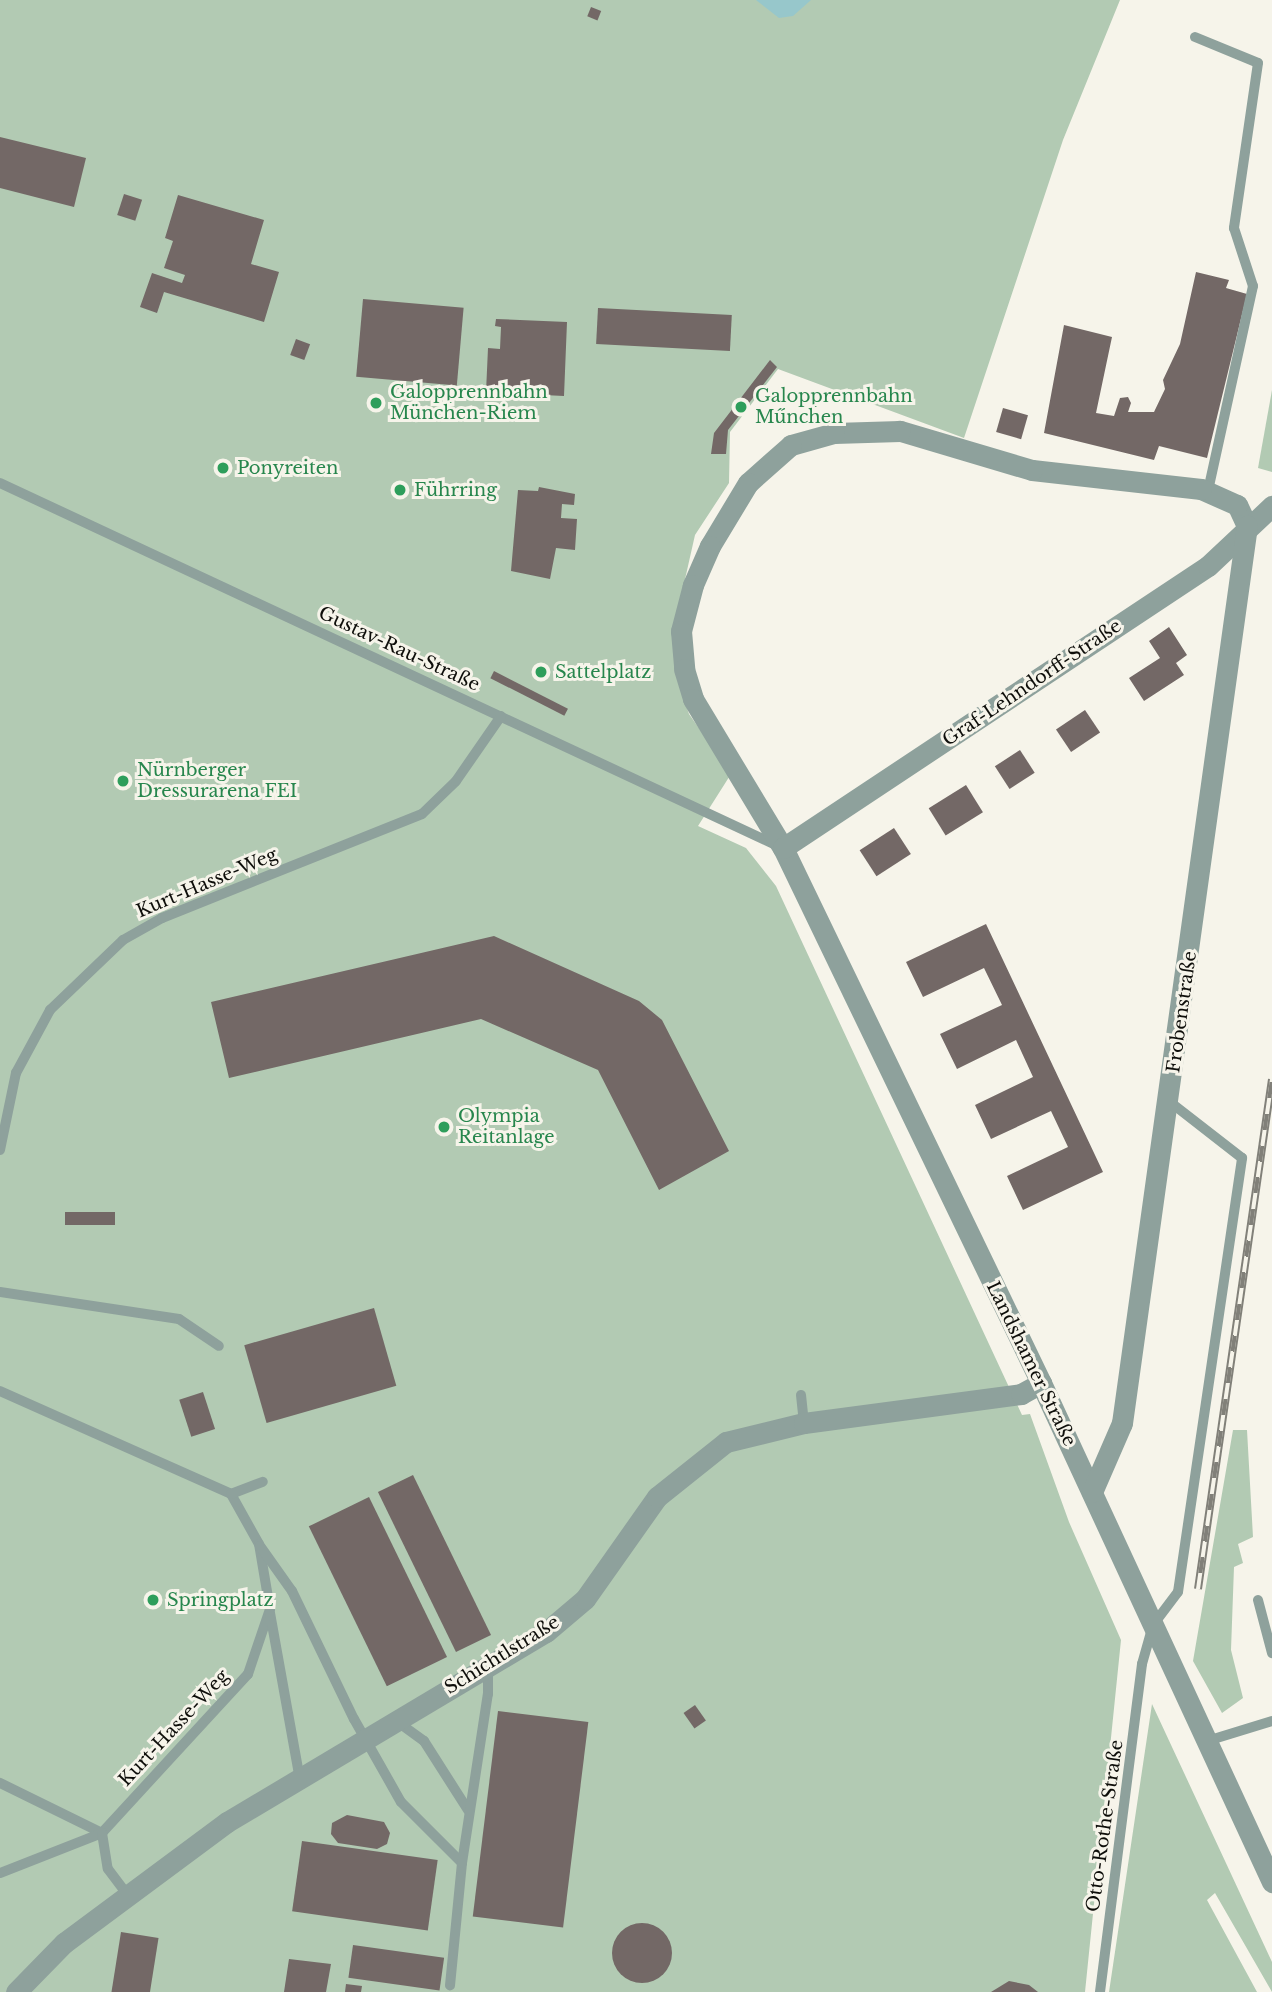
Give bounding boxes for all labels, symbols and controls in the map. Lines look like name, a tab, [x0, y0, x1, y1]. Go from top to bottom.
place label: Galopprennbahn München-Riem	[390, 382, 548, 424]
place label: Galopprennbahn Műnchen	[755, 386, 913, 428]
marker: Galopprennbahn München-Riem	[368, 395, 384, 411]
marker: Galopprennbahn Műnchen	[733, 399, 749, 415]
place label: Ponyreiten	[237, 457, 339, 479]
marker: Ponyreiten	[215, 460, 231, 476]
place label: Führring	[414, 479, 497, 501]
marker: Führring	[392, 482, 408, 498]
street label: Gustav-Rau-Straße	[315, 602, 483, 696]
street label: Graf-Lehndorff-Straße	[939, 615, 1125, 751]
place label: Sattelplatz	[555, 661, 651, 683]
marker: Sattelplatz	[533, 664, 549, 680]
place label: Nürnberger Dressurarena FEI	[137, 760, 297, 802]
marker: Nürnberger Dressurarena FEI	[115, 773, 131, 789]
street label: Kurt-Hasse-Weg	[133, 844, 281, 922]
street label: Frobenstraße	[1163, 950, 1201, 1074]
place label: Olympia Reitanlage	[458, 1106, 555, 1148]
marker: Olympia Reitanlage	[436, 1119, 452, 1135]
street label: Landshamer Straße	[982, 1278, 1080, 1450]
place label: Springplatz	[167, 1589, 274, 1611]
marker: Springplatz	[145, 1592, 161, 1608]
street label: Schichtlstraße	[441, 1611, 563, 1699]
street label: Kurt-Hasse-Weg	[115, 1665, 233, 1791]
street label: Otto-Rothe-Straße	[1082, 1739, 1128, 1913]

